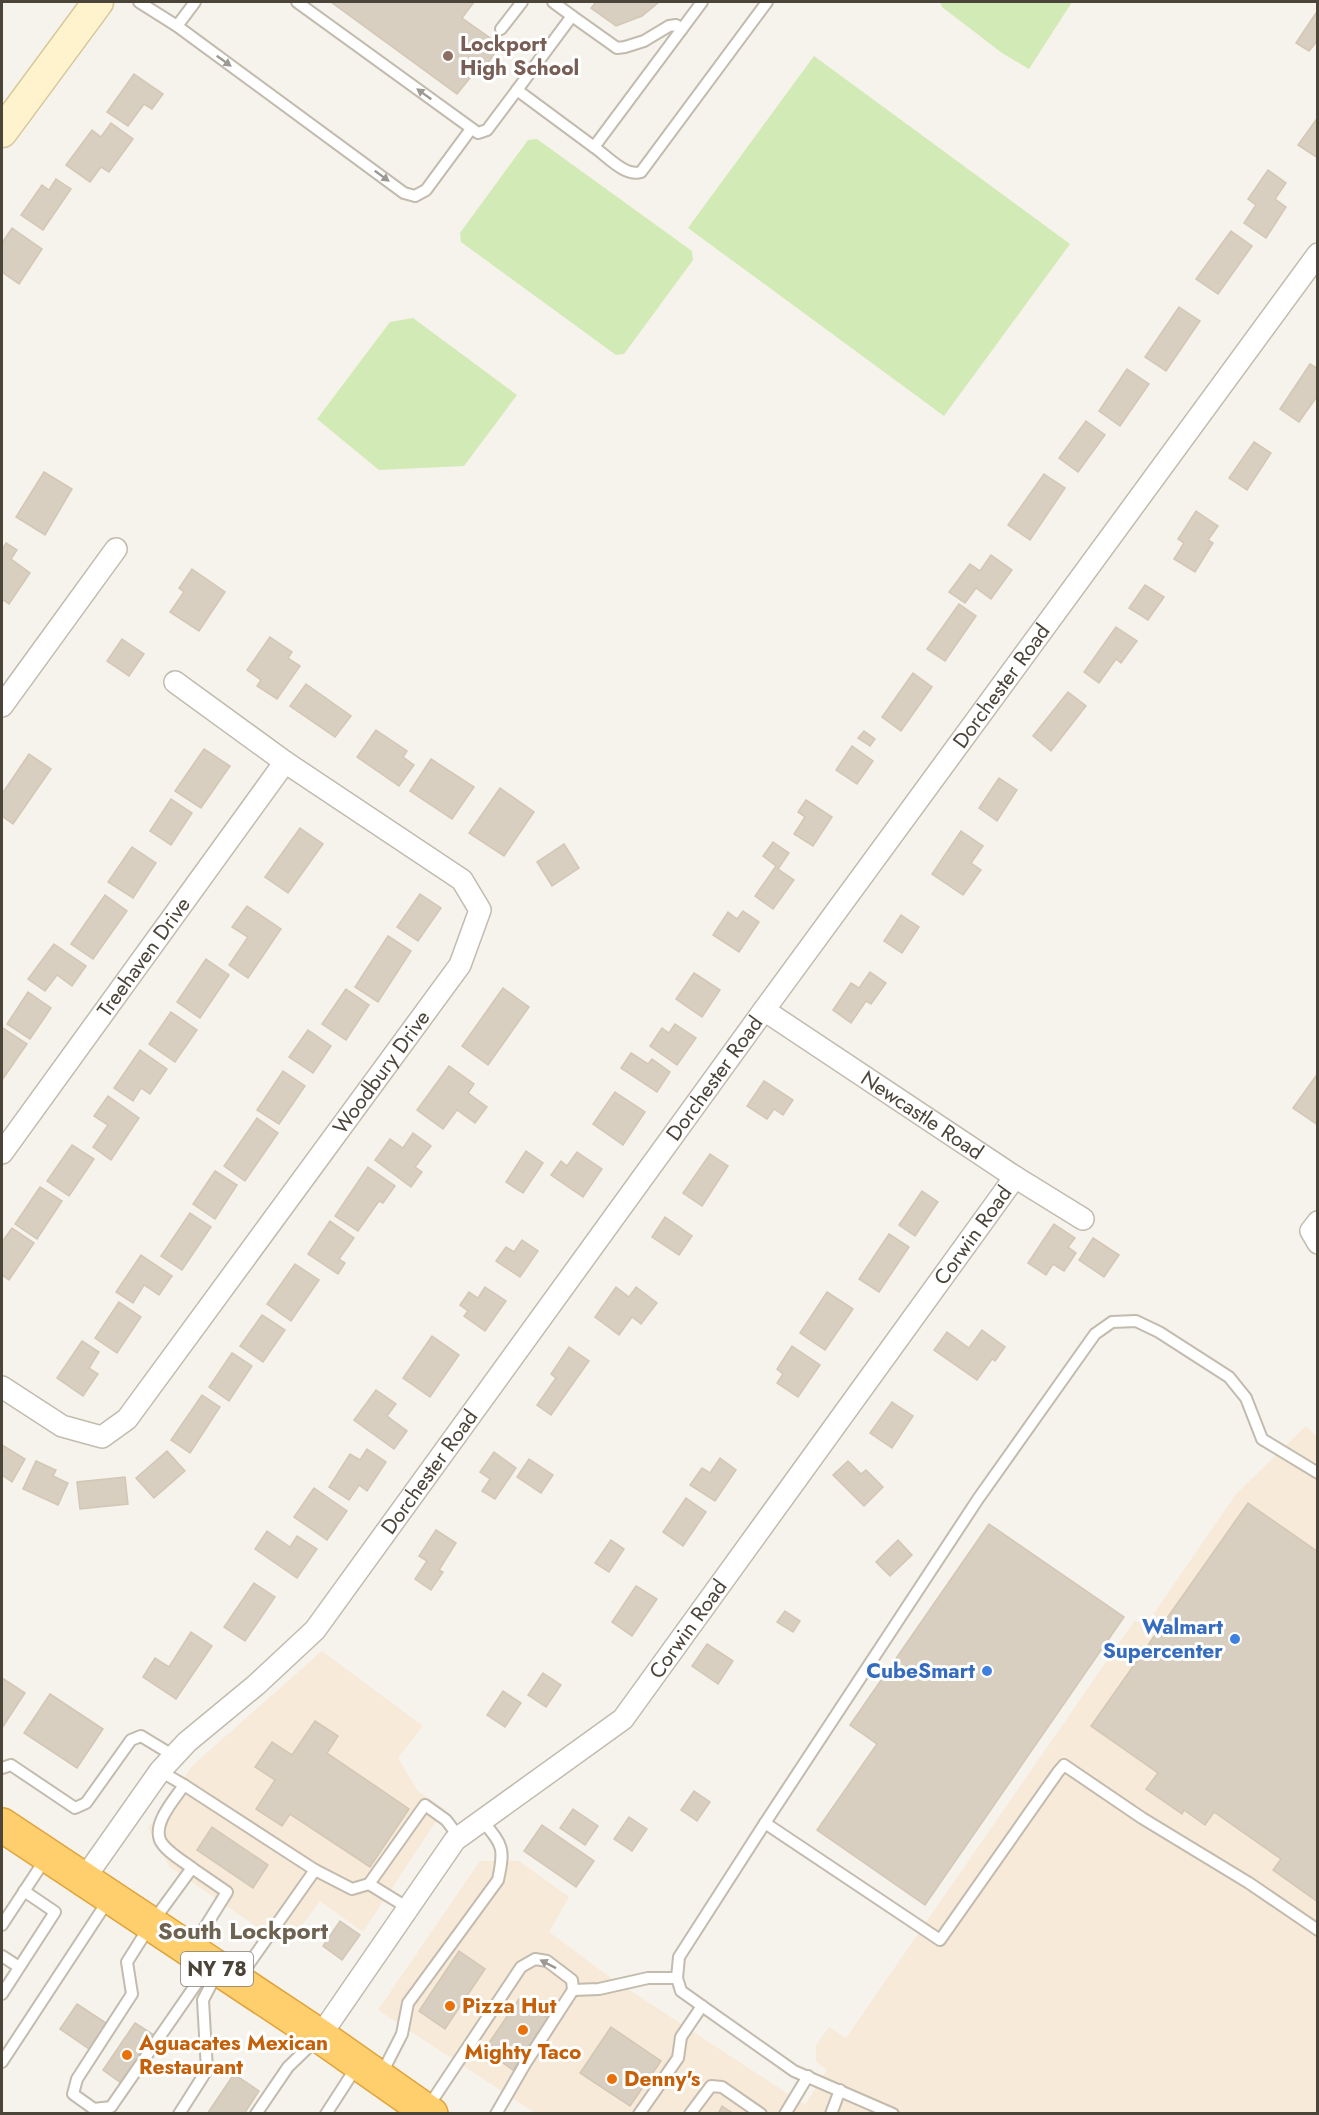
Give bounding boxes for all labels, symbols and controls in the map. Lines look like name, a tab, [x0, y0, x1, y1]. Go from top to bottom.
place label: Lockport High School	[460, 29, 579, 83]
marker: Lockport High School	[441, 49, 455, 63]
one-way arrow	[216, 55, 232, 67]
one-way arrow	[416, 88, 432, 100]
one-way arrow	[373, 170, 389, 182]
street label: Dorchester Road	[946, 618, 1057, 754]
street label: Treehaven Drive	[90, 891, 198, 1023]
street label: Woodbury Drive	[326, 1004, 437, 1140]
street label: Dorchester Road	[659, 1010, 770, 1147]
street label: Newcastle Road	[855, 1064, 989, 1167]
street label: Corwin Road	[927, 1179, 1019, 1291]
street label: Dorchester Road	[374, 1403, 485, 1541]
street label: Corwin Road	[642, 1573, 734, 1685]
place label: Walmart Supercenter	[1103, 1612, 1223, 1666]
marker: Walmart Supercenter	[1228, 1632, 1242, 1646]
place label: CubeSmart	[866, 1656, 975, 1686]
marker: CubeSmart	[980, 1664, 994, 1678]
district label: South Lockport	[158, 1913, 329, 1948]
road number: NY 78	[181, 1952, 253, 1986]
one-way arrow	[539, 1959, 557, 1969]
place label: Pizza Hut	[462, 1991, 557, 2021]
marker: Pizza Hut	[443, 1999, 457, 2013]
marker: Mighty Taco	[516, 2023, 530, 2037]
place label: Aguacates Mexican Restaurant	[138, 2028, 328, 2082]
place label: Mighty Taco	[465, 2037, 581, 2067]
marker: Aguacates Mexican Restaurant	[120, 2048, 134, 2062]
place label: Denny's	[624, 2064, 701, 2094]
marker: Denny's	[605, 2072, 619, 2086]

